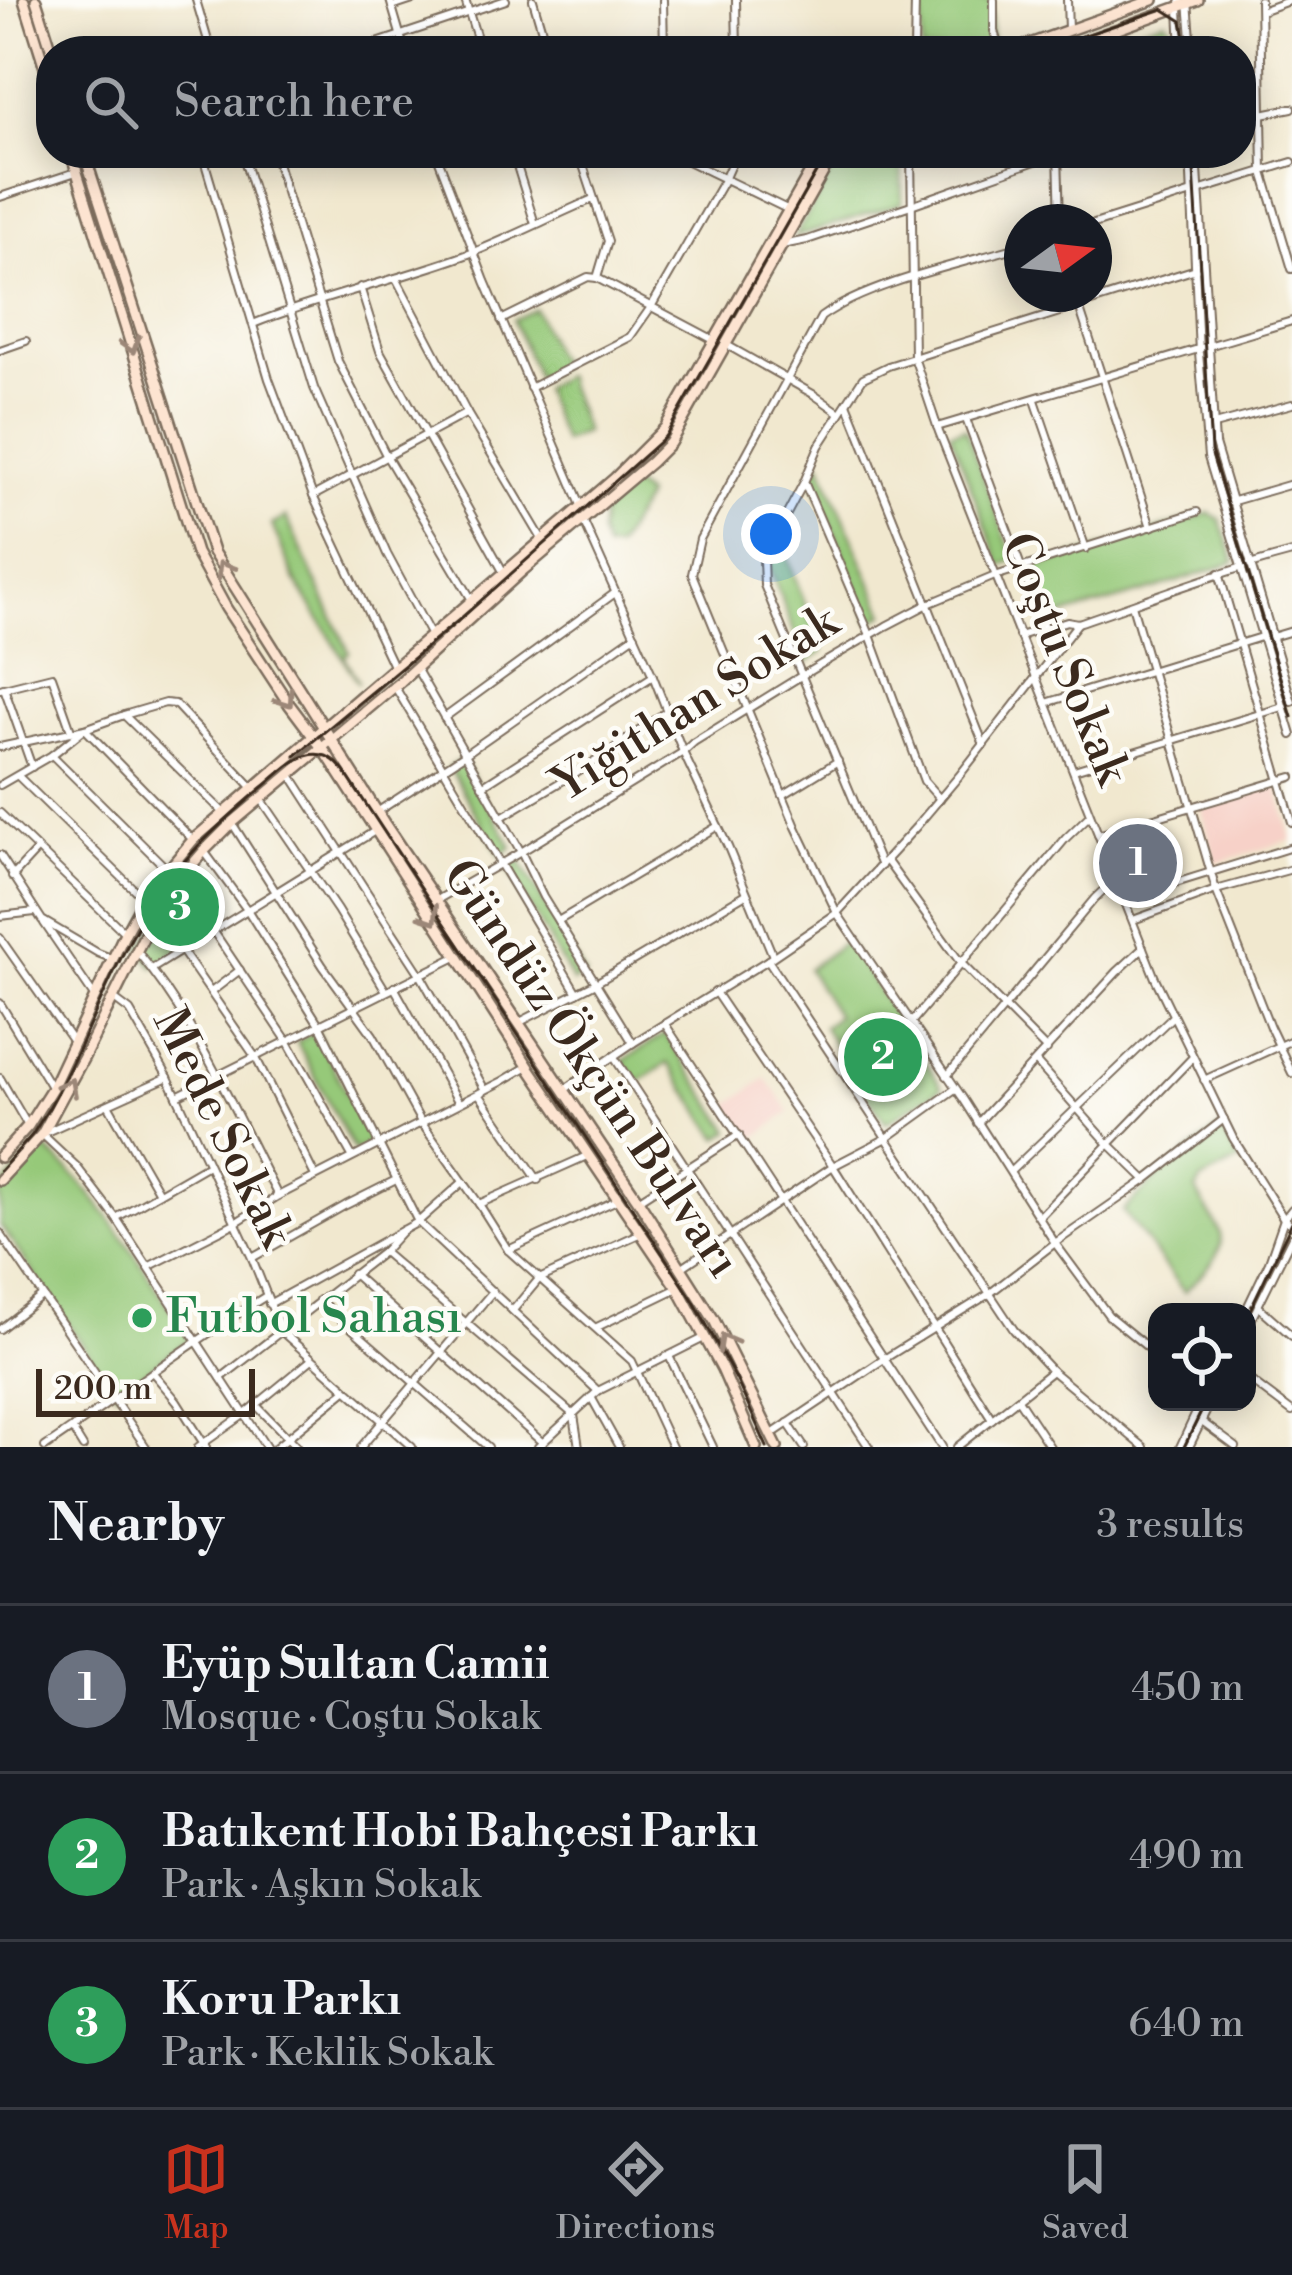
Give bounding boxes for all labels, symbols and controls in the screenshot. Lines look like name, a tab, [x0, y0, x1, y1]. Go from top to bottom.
search box	[36, 36, 1256, 168]
icon: search	[78, 69, 144, 135]
text: Search here	[174, 74, 414, 131]
north arrow	[1004, 204, 1112, 312]
one-way arrow	[116, 334, 141, 355]
your location	[741, 504, 801, 564]
street label: Coştu Sokak	[986, 524, 1143, 796]
one-way arrow	[216, 561, 238, 583]
street label: Yiğithan Sokak	[540, 591, 852, 817]
one-way arrow	[272, 686, 294, 708]
pin: 1	[1099, 818, 1177, 908]
street label: Gündüz Ökçün Bulvarı	[429, 848, 754, 1289]
pin: 3	[141, 862, 219, 952]
one-way arrow	[417, 903, 439, 925]
street label: Mede Sokak	[138, 999, 307, 1260]
pin: 2	[844, 1012, 922, 1102]
one-way arrow	[55, 1078, 78, 1099]
place label: Futbol Sahası	[166, 1288, 462, 1348]
map controls	[1148, 1303, 1256, 1411]
button: locate	[1148, 1303, 1256, 1411]
marker: Futbol Sahası	[129, 1305, 155, 1331]
one-way arrow	[717, 1333, 740, 1354]
scale bar	[36, 1363, 255, 1416]
text: 200 m	[54, 1369, 152, 1410]
text: Nearby	[48, 1493, 224, 1557]
text: 3 results	[1096, 1501, 1244, 1550]
text: Eyüp Sultan Camii	[162, 1636, 550, 1693]
text: 1	[78, 1664, 96, 1713]
text: 450 m	[1131, 1664, 1244, 1713]
text: Mosque · Coştu Sokak	[162, 1693, 540, 1742]
text: Batıkent Hobi Bahçesi Parkı	[162, 1804, 758, 1861]
text: 2	[75, 1832, 99, 1881]
text: 490 m	[1129, 1832, 1244, 1881]
text: Park · Aşkın Sokak	[162, 1861, 480, 1910]
text: Koru Parkı	[162, 1972, 401, 2029]
text: 3	[75, 2000, 99, 2049]
text: 640 m	[1128, 2000, 1244, 2049]
text: Park · Keklik Sokak	[162, 2029, 493, 2078]
tab: Map	[163, 2136, 229, 2249]
tab: Directions	[556, 2136, 715, 2249]
tab: Saved	[1042, 2136, 1129, 2249]

